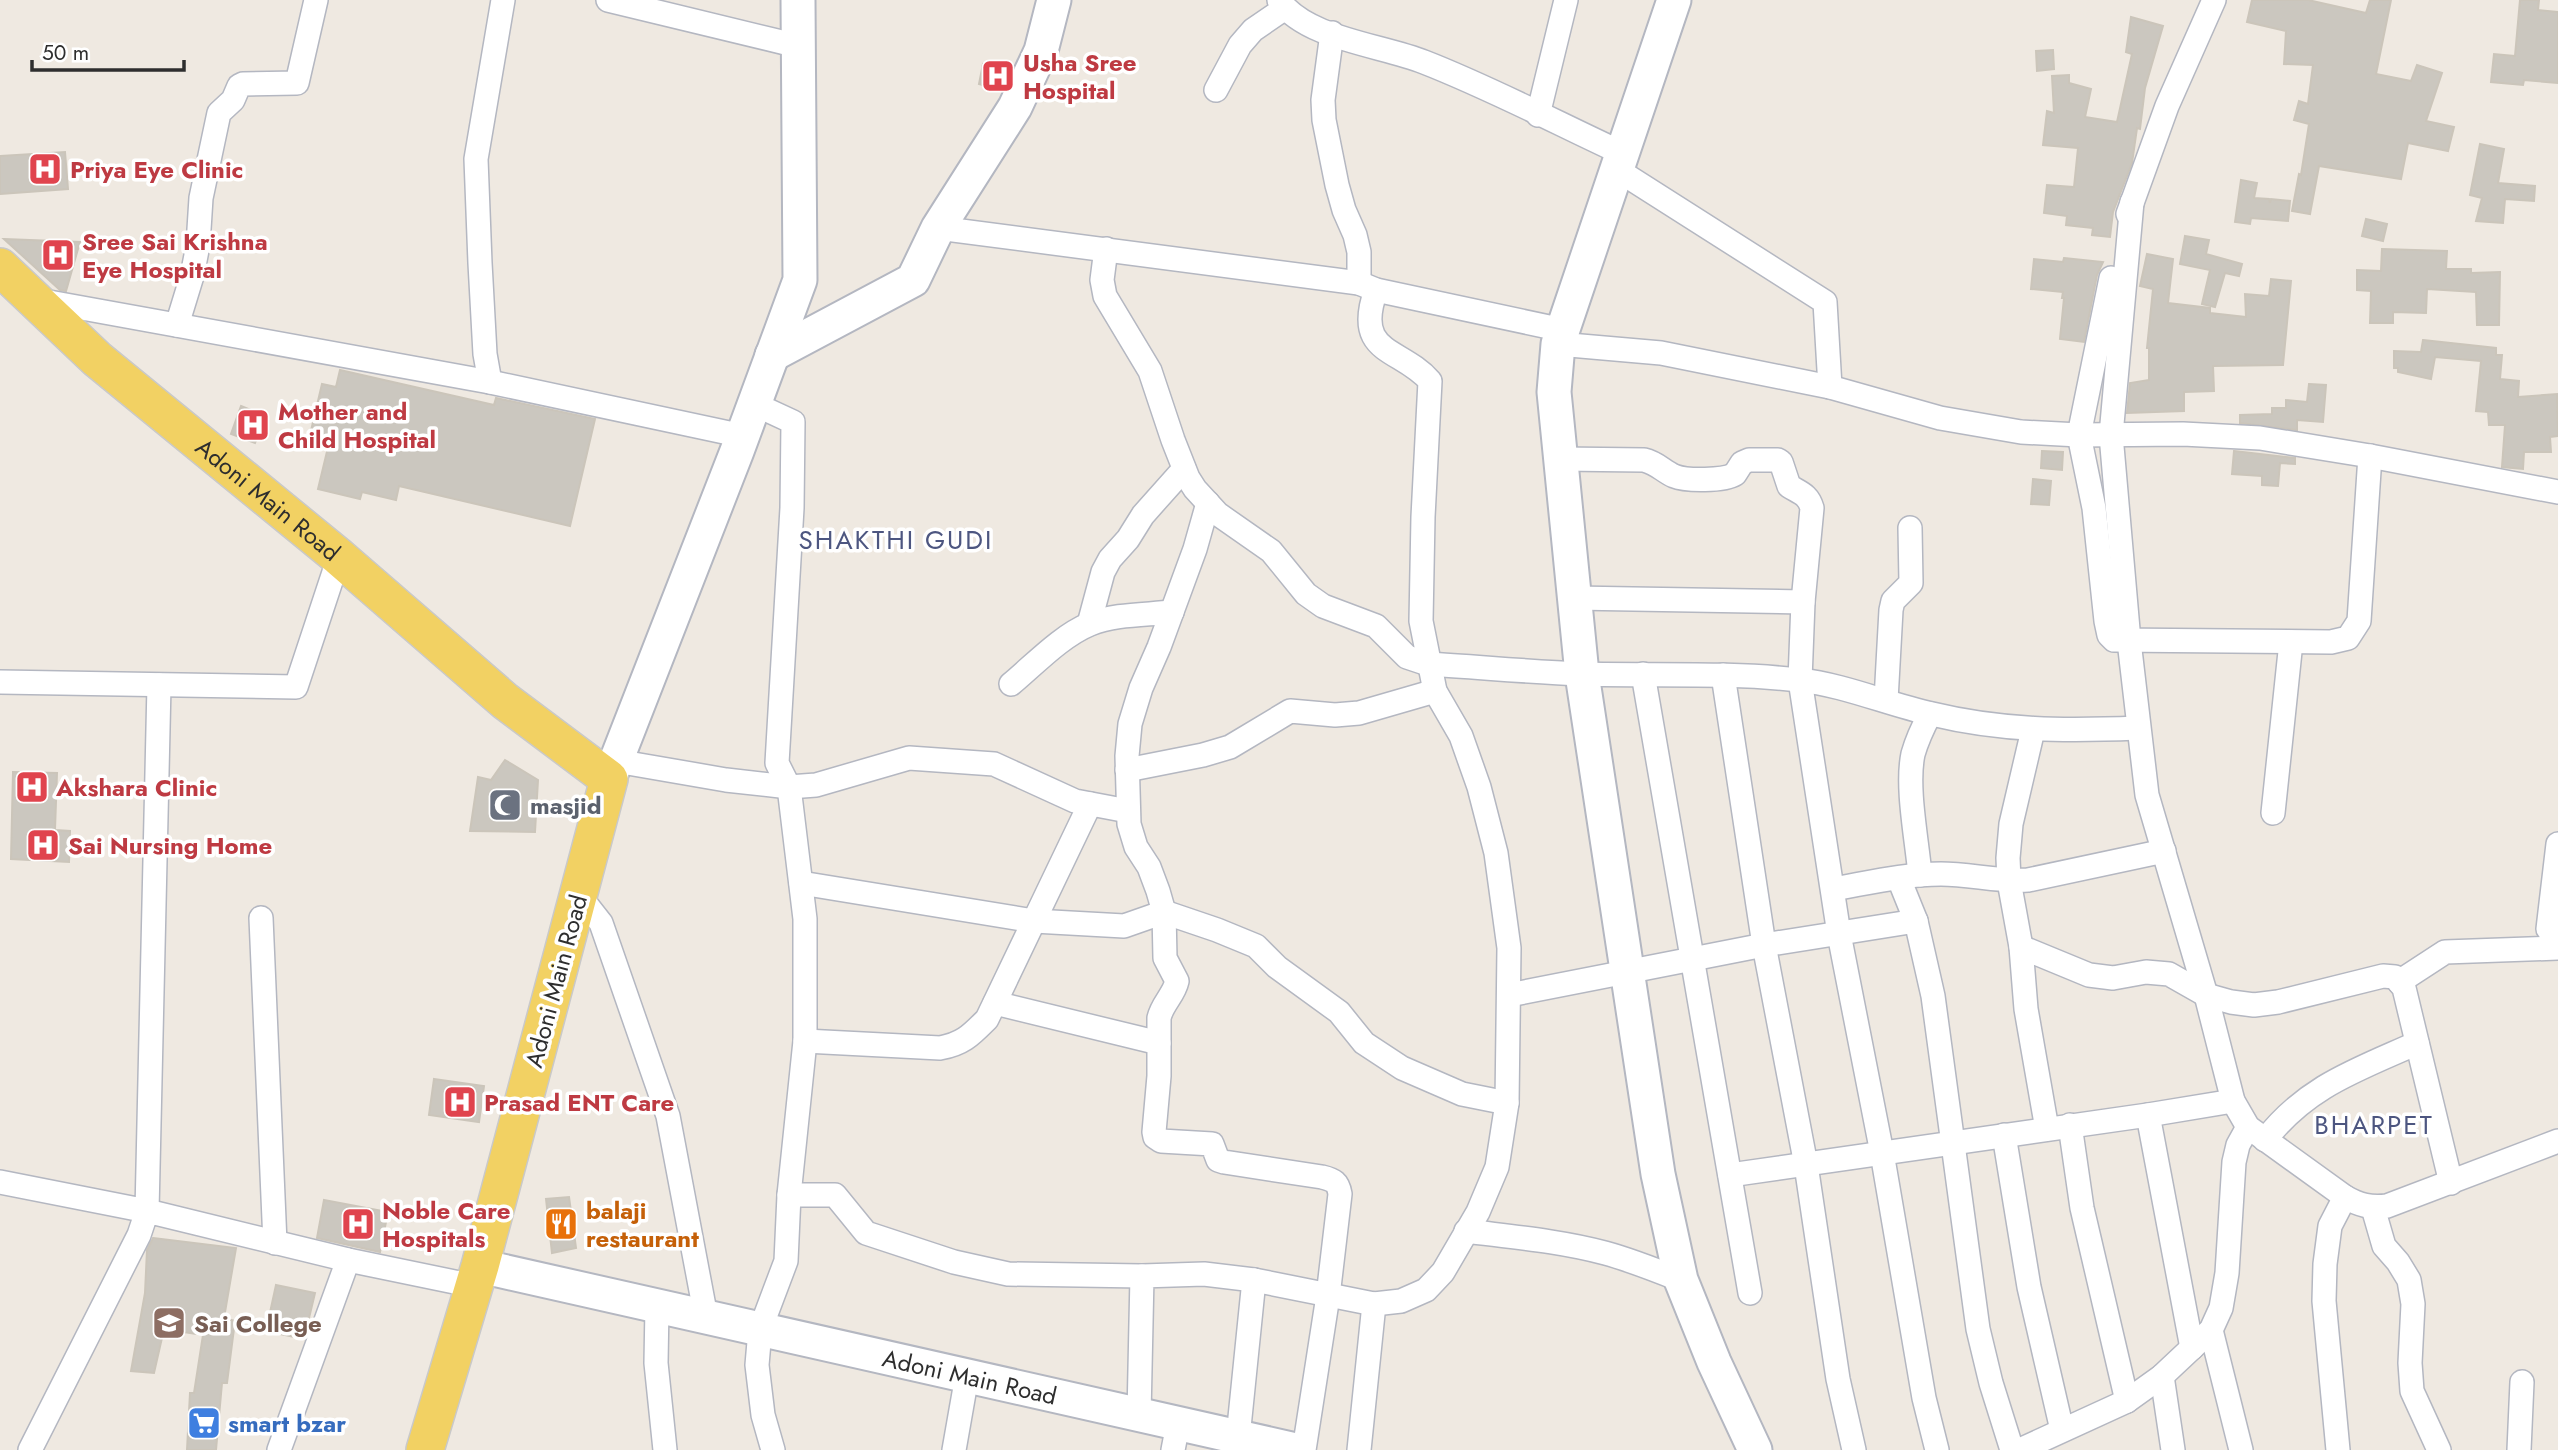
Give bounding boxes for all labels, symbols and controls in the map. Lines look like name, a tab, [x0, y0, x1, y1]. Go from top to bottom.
scale bar	[32, 28, 184, 72]
text: 50 m	[42, 38, 89, 68]
place label: Usha Sree Hospital	[1023, 45, 1137, 108]
hospital icon: Usha Sree Hospital	[979, 57, 1017, 95]
hospital icon: Priya Eye Clinic	[26, 150, 64, 188]
place label: Priya Eye Clinic	[70, 152, 243, 187]
place label: Sree Sai Krishna Eye Hospital	[82, 224, 268, 287]
hospital icon: Sree Sai Krishna Eye Hospital	[39, 236, 77, 274]
place label: Mother and Child Hospital	[278, 394, 436, 457]
hospital icon: Mother and Child Hospital	[234, 406, 272, 444]
street label: Adoni Main Road	[188, 429, 348, 569]
district label: SHAKTHI GUDI	[799, 521, 993, 559]
hospital icon: Akshara Clinic	[13, 768, 51, 806]
place label: Akshara Clinic	[55, 770, 217, 805]
mosque icon: masjid	[486, 786, 524, 824]
place label: masjid	[530, 788, 602, 823]
hospital icon: Sai Nursing Home	[24, 826, 62, 864]
place label: Sai Nursing Home	[68, 828, 272, 863]
street label: Adoni Main Road	[516, 891, 596, 1071]
hospital icon: Prasad ENT Care	[441, 1083, 479, 1121]
place label: Prasad ENT Care	[484, 1085, 674, 1120]
district label: BHARPET	[2314, 1106, 2434, 1144]
place label: Noble Care Hospitals	[382, 1193, 510, 1256]
place label: balaji restaurant	[586, 1193, 699, 1256]
hospital icon: Noble Care Hospitals	[339, 1205, 377, 1243]
restaurant icon: balaji restaurant	[542, 1205, 580, 1243]
school or university icon: Sai College	[150, 1304, 188, 1342]
place label: Sai College	[194, 1306, 322, 1341]
street label: Adoni Main Road	[879, 1340, 1060, 1413]
supermarket icon: smart bzar	[185, 1404, 223, 1442]
place label: smart bzar	[228, 1406, 346, 1441]

